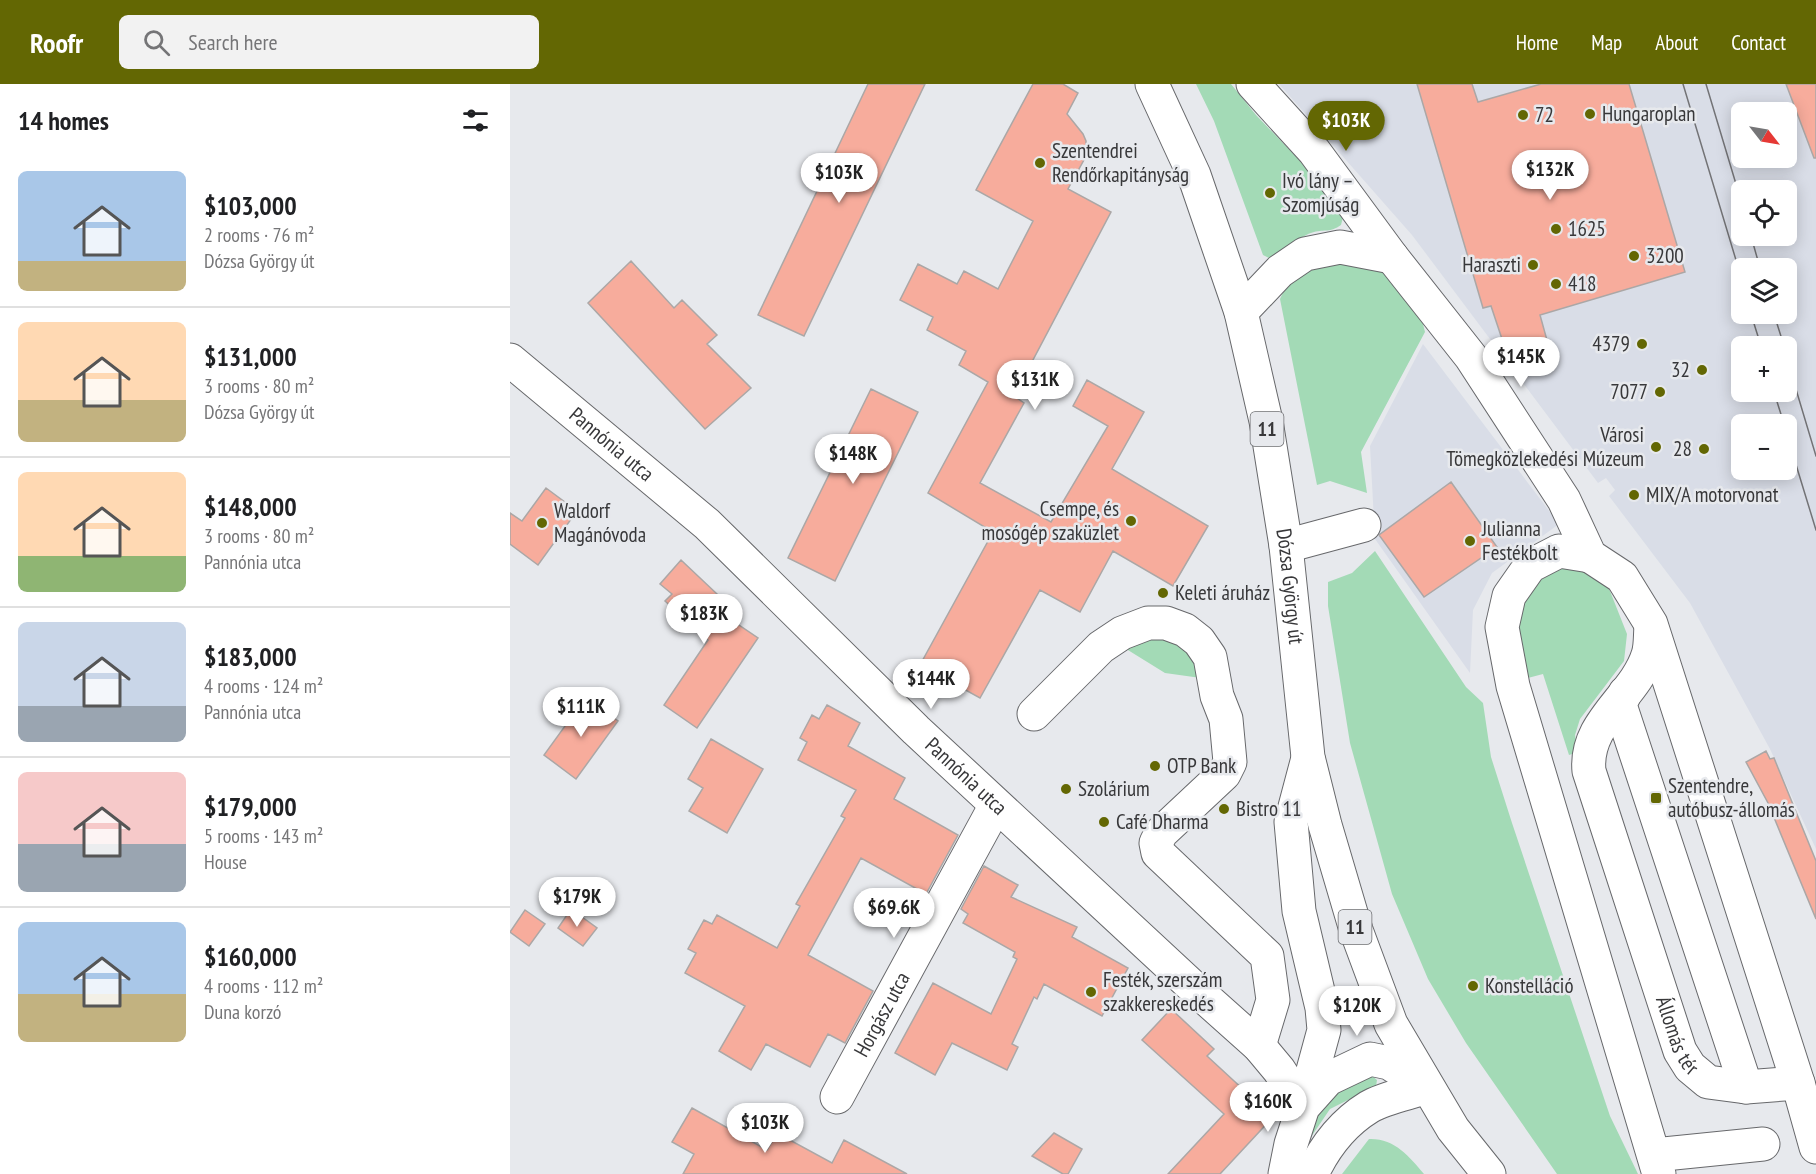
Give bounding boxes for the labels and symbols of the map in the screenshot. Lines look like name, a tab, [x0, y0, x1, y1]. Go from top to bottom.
place label: Hungaroplan	[1602, 100, 1696, 127]
pin: $103K	[1304, 101, 1388, 152]
place label: 72	[1535, 101, 1554, 128]
north arrow	[1731, 102, 1797, 168]
marker: Hungaroplan	[1583, 107, 1597, 121]
marker: 72	[1516, 108, 1530, 122]
place label: Szentendrei Rendőrkapitányság	[1052, 137, 1189, 188]
pin: $132K	[1508, 150, 1592, 201]
pin: $103K	[797, 153, 881, 204]
marker: Szentendrei Rendőrkapitányság	[1033, 156, 1047, 170]
place label: Ivó lány – Szomjúság	[1282, 167, 1359, 218]
marker: Ivó lány – Szomjúság	[1263, 186, 1277, 200]
place label: 1625	[1568, 215, 1606, 242]
marker: 1625	[1549, 222, 1563, 236]
place label: 3200	[1646, 242, 1684, 269]
marker: 3200	[1627, 249, 1641, 263]
place label: Haraszti	[1462, 251, 1521, 278]
marker: Haraszti	[1526, 258, 1540, 272]
place label: 418	[1568, 270, 1596, 297]
marker: 418	[1549, 277, 1563, 291]
place label: 4379	[1592, 330, 1630, 357]
pin: $145K	[1479, 337, 1563, 388]
marker: 4379	[1635, 337, 1649, 351]
place label: 32	[1671, 356, 1690, 383]
pin: $131K	[993, 360, 1077, 411]
marker: 32	[1695, 363, 1709, 377]
place label: 7077	[1610, 378, 1648, 405]
marker: 7077	[1653, 385, 1667, 399]
street label: Pannónia utca	[564, 401, 660, 487]
road number: 11	[1250, 412, 1284, 446]
place label: Városi Tömegközlekedési Múzeum	[1446, 421, 1644, 472]
pin: $148K	[811, 434, 895, 485]
place label: 28	[1673, 435, 1692, 462]
marker: Városi Tömegközlekedési Múzeum	[1649, 440, 1663, 454]
marker: 28	[1697, 442, 1711, 456]
place label: MIX/A motorvonat	[1646, 481, 1779, 508]
marker: MIX/A motorvonat	[1627, 488, 1641, 502]
place label: Csempe, és mosógép szaküzlet	[982, 495, 1119, 546]
place label: Waldorf Magánóvoda	[554, 497, 646, 548]
marker: Csempe, és mosógép szaküzlet	[1124, 514, 1138, 528]
place label: Julianna Festékbolt	[1481, 515, 1558, 566]
marker: Waldorf Magánóvoda	[535, 516, 549, 530]
street label: Dózsa György út	[1270, 526, 1310, 646]
marker: Julianna Festékbolt	[1463, 534, 1477, 548]
place label: Keleti áruház	[1175, 579, 1270, 606]
marker: Keleti áruház	[1156, 586, 1170, 600]
pin: $183K	[662, 594, 746, 645]
pin: $144K	[889, 659, 973, 710]
pin: $111K	[539, 687, 623, 738]
street label: Pannónia utca	[920, 731, 1013, 821]
place label: OTP Bank	[1167, 752, 1236, 779]
marker: OTP Bank	[1148, 759, 1162, 773]
place label: Szentendre, autóbusz-állomás	[1668, 772, 1795, 823]
place label: Szolárium	[1078, 775, 1150, 802]
marker: Szolárium	[1059, 782, 1073, 796]
marker: Szentendre, autóbusz-állomás	[1649, 791, 1663, 805]
place label: Bistro 11	[1236, 795, 1302, 822]
marker: Bistro 11	[1217, 802, 1231, 816]
place label: Café Dharma	[1116, 808, 1209, 835]
marker: Café Dharma	[1097, 815, 1111, 829]
pin: $179K	[535, 877, 619, 928]
pin: $69.6K	[845, 888, 943, 939]
road number: 11	[1338, 910, 1372, 944]
place label: Festék, szerszám szakkereskedés	[1103, 966, 1222, 1017]
street label: Horgász utca	[847, 967, 916, 1061]
place label: Konstelláció	[1485, 972, 1574, 999]
marker: Konstelláció	[1466, 979, 1480, 993]
marker: Festék, szerszám szakkereskedés	[1084, 985, 1098, 999]
pin: $120K	[1315, 986, 1399, 1037]
street label: Állomás tér	[1650, 992, 1704, 1081]
pin: $160K	[1226, 1082, 1310, 1133]
pin: $103K	[723, 1103, 807, 1154]

